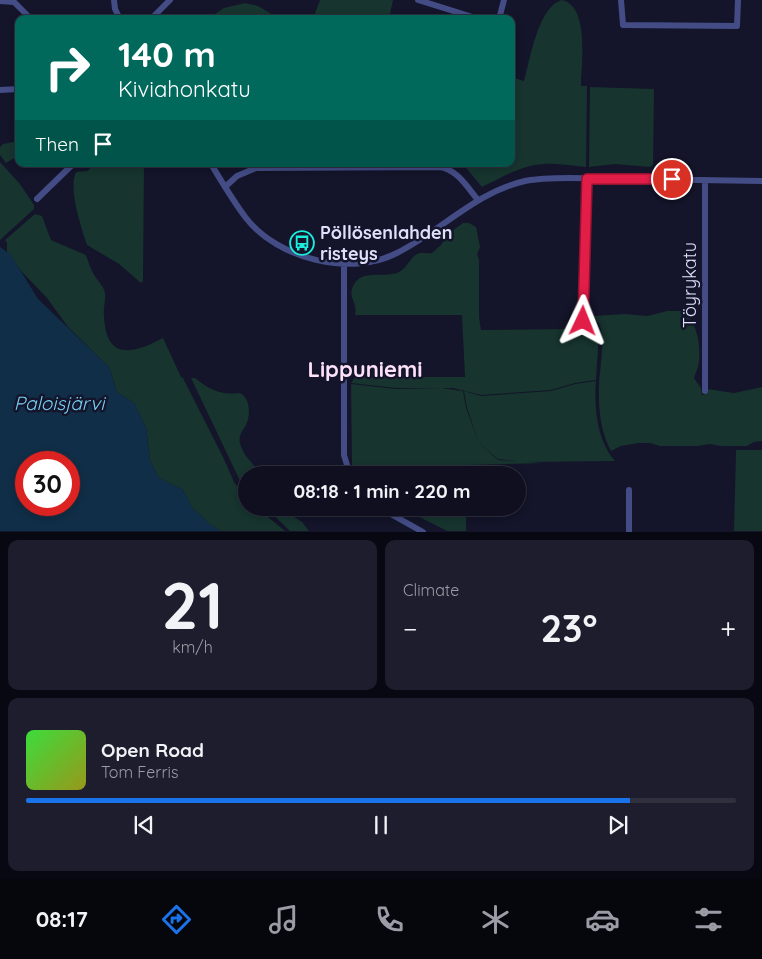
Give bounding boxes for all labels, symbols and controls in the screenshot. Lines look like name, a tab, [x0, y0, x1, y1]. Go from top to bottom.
text: 140 m	[118, 32, 216, 76]
icon: right	[35, 35, 100, 100]
text: Kiviahonkatu	[118, 75, 251, 103]
icon: arrive	[89, 130, 117, 158]
text: Then	[35, 132, 79, 156]
pin	[651, 158, 693, 200]
icon: arrive	[658, 165, 686, 193]
place label: Pöllösenlahden risteys	[320, 221, 452, 265]
bus stop icon: Pöllösenlahden risteys	[289, 230, 315, 256]
street label: Töyrykatu	[678, 242, 701, 328]
position arrow	[556, 294, 608, 346]
district label: Lippuniemi	[308, 355, 422, 383]
water label: Paloisjärvi	[14, 391, 106, 415]
speed limit sign: 30	[15, 451, 80, 516]
text: 08:18 · 1 min · 220 m	[294, 479, 470, 503]
text: 21	[161, 564, 224, 645]
text: Climate	[403, 580, 459, 600]
text: 23°	[540, 604, 597, 652]
text: −	[403, 611, 418, 646]
text: +	[720, 611, 736, 646]
text: km/h	[172, 637, 213, 657]
text: Open Road	[101, 738, 204, 762]
text: Tom Ferris	[101, 762, 178, 782]
icon: previous	[130, 811, 158, 839]
icon: pause	[367, 811, 395, 839]
icon: next	[604, 811, 632, 839]
icon: directions	[159, 902, 194, 937]
icon: music	[266, 902, 301, 937]
icon: phone	[372, 902, 407, 937]
icon: climate	[478, 902, 513, 937]
icon: car	[585, 902, 620, 937]
icon: filters	[691, 902, 726, 937]
text: 08:17	[36, 905, 88, 933]

